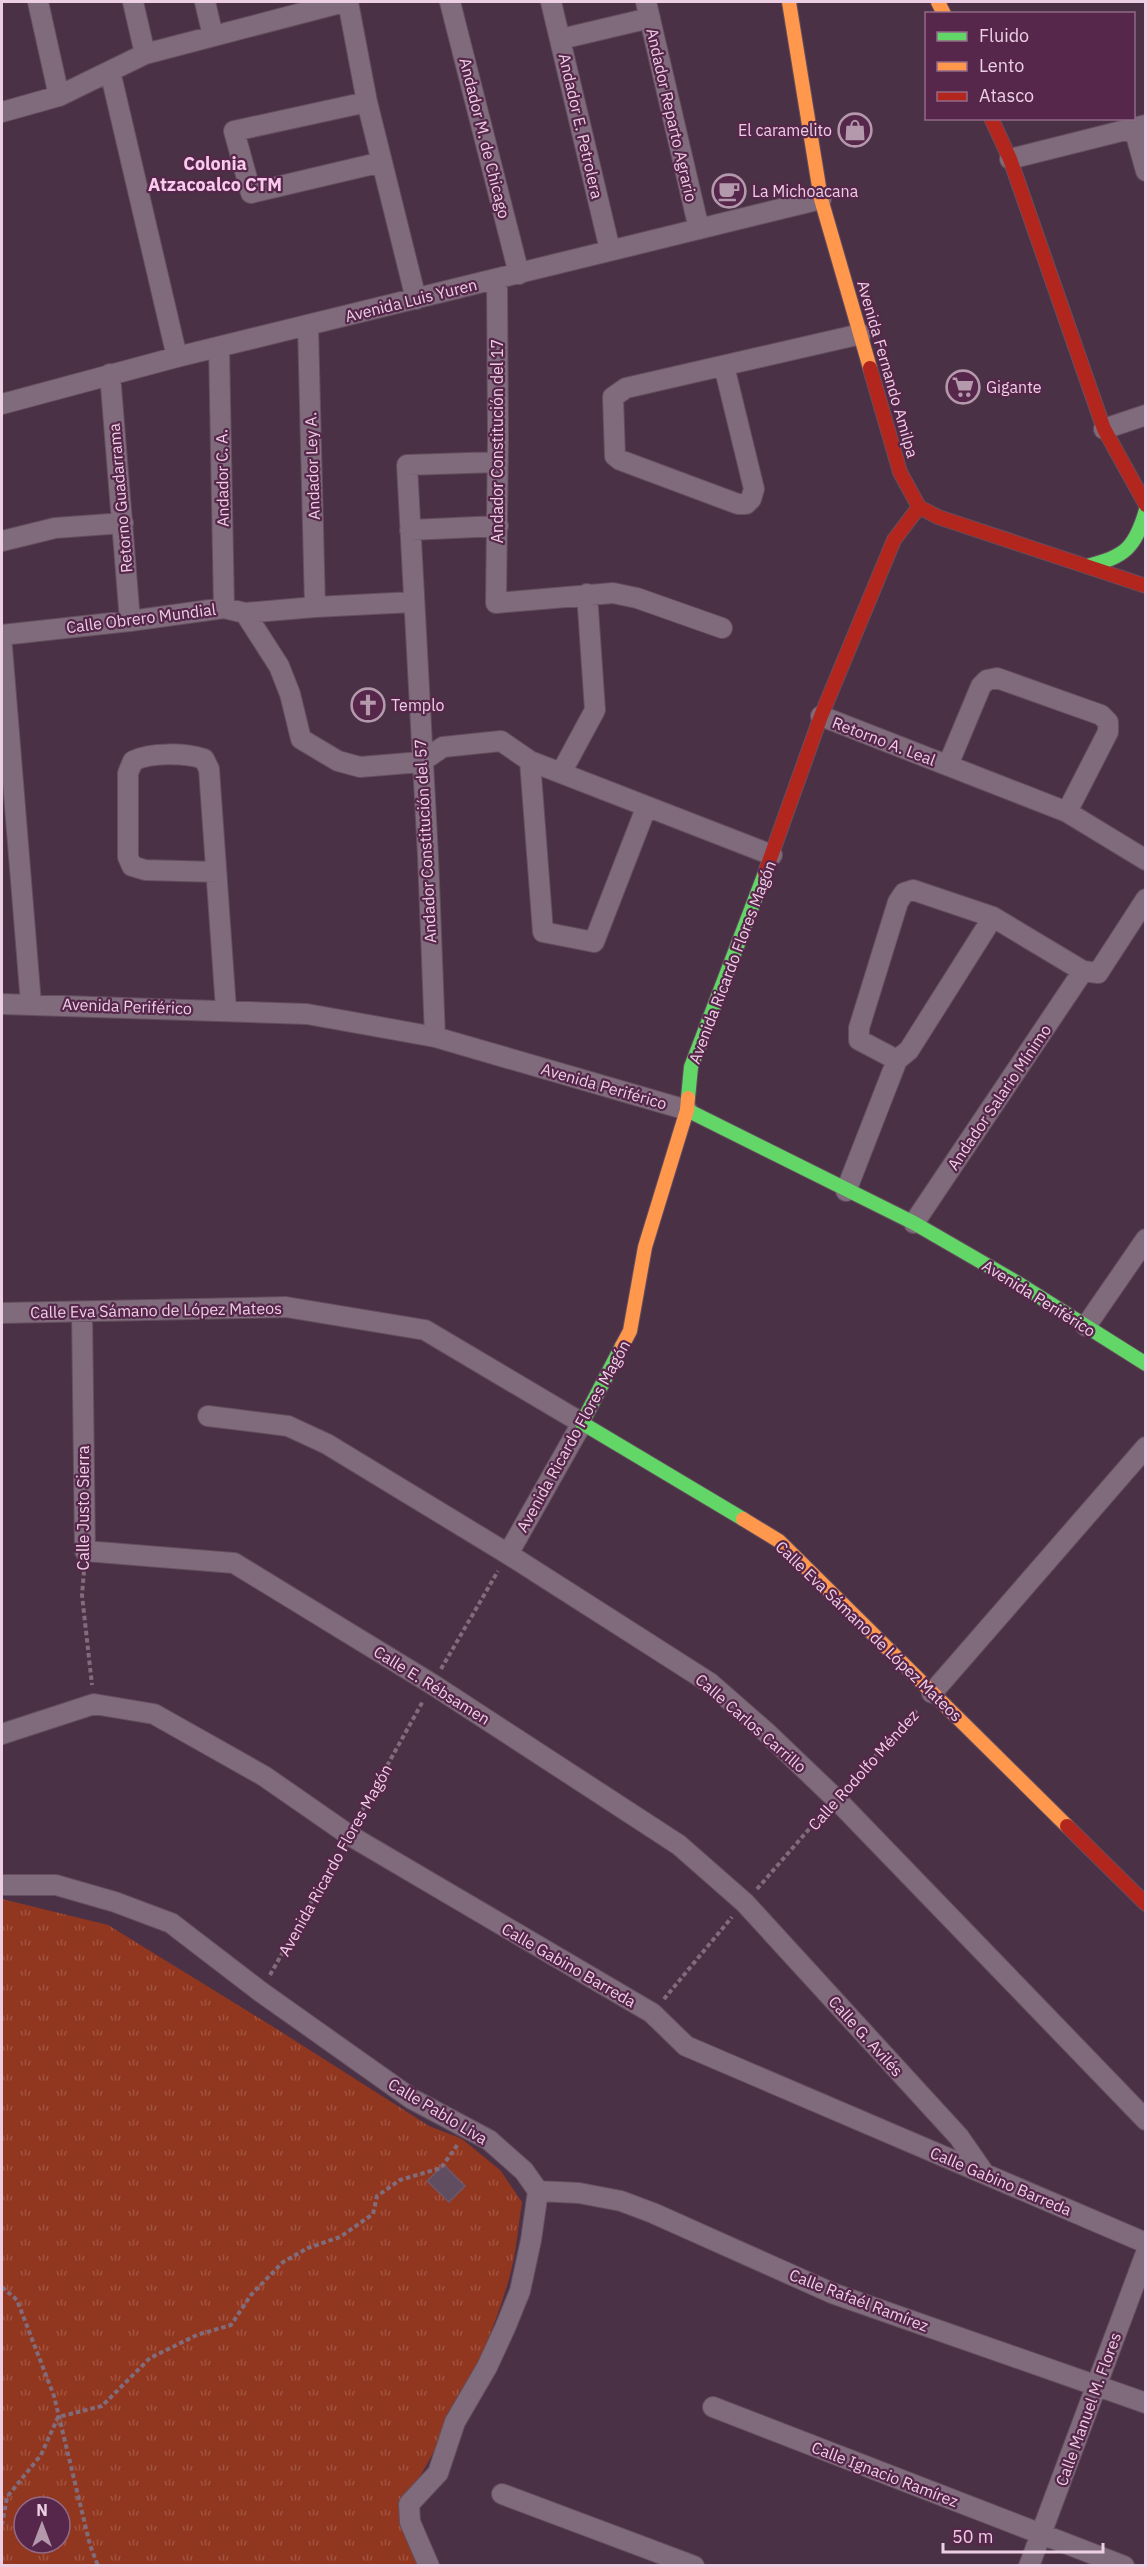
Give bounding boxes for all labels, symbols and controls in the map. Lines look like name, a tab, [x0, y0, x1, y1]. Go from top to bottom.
legend	[925, 12, 1135, 120]
text: Fluido	[979, 24, 1029, 47]
street label: Andador Reparto Agrario	[642, 26, 702, 204]
street label: Andador E. Petrolera	[555, 51, 608, 201]
text: Lento	[979, 54, 1024, 77]
street label: Andador M. de Chicago	[455, 56, 515, 220]
text: Atasco	[979, 84, 1034, 107]
shop icon: El caramelito	[837, 112, 873, 148]
place label: El caramelito	[738, 120, 832, 140]
district label: Colonia Atzacoalco CTM	[148, 152, 282, 196]
cafe icon: La Michoacana	[711, 173, 747, 209]
place label: La Michoacana	[752, 181, 859, 201]
street label: Avenida Luis Yuren	[343, 274, 479, 326]
street label: Avenida Fernando Amilpa	[853, 278, 923, 460]
street label: Andador Constitución del 17	[487, 339, 507, 543]
supermarket icon: Gigante	[945, 369, 981, 405]
place label: Gigante	[986, 377, 1042, 397]
street label: Andador Ley A.	[300, 412, 324, 520]
street label: Retorno Guadarrama	[103, 422, 137, 574]
street label: Andador C. A.	[211, 429, 233, 527]
street label: Calle Obrero Mundial	[65, 599, 217, 637]
church icon: Templo	[350, 687, 386, 723]
place label: Templo	[391, 695, 444, 715]
street label: Retorno A. Leal	[829, 712, 939, 770]
street label: Andador Constitución del 57	[410, 738, 440, 944]
street label: Avenida Ricardo Flores Magón	[684, 858, 780, 1066]
street label: Avenida Periférico	[62, 994, 192, 1018]
street label: Andador Salario Mínimo	[943, 1020, 1055, 1174]
street label: Avenida Periférico	[539, 1058, 669, 1114]
street label: Avenida Periférico	[979, 1255, 1099, 1341]
street label: Calle Eva Sámano de López Mateos	[30, 1298, 282, 1322]
street label: Avenida Ricardo Flores Magón	[512, 1337, 634, 1535]
street label: Calle Justo Sierra	[73, 1445, 93, 1571]
street label: Calle Eva Sámano de López Mateos	[772, 1536, 966, 1726]
street label: Calle E. Rébsamen	[370, 1641, 494, 1729]
street label: Calle Carlos Carrillo	[691, 1669, 811, 1777]
street label: Calle Rodolfo Méndez	[804, 1706, 922, 1834]
street label: Avenida Ricardo Flores Magón	[274, 1761, 396, 1959]
street label: Calle Gabino Barreda	[498, 1918, 640, 2012]
street label: Calle G. Avilés	[825, 1992, 907, 2080]
street label: Calle Pablo Liva	[385, 2073, 492, 2149]
street label: Calle Gabino Barreda	[927, 2142, 1075, 2220]
street label: Calle Rafaél Ramírez	[787, 2264, 931, 2336]
street label: Calle Manuel M. Flores	[1051, 2329, 1125, 2489]
street label: Calle Ignacio Ramírez	[809, 2437, 961, 2511]
north arrow	[12, 2495, 72, 2555]
text: N	[36, 2500, 48, 2520]
scale bar	[943, 2516, 1104, 2554]
text: 50 m	[952, 2525, 994, 2548]

